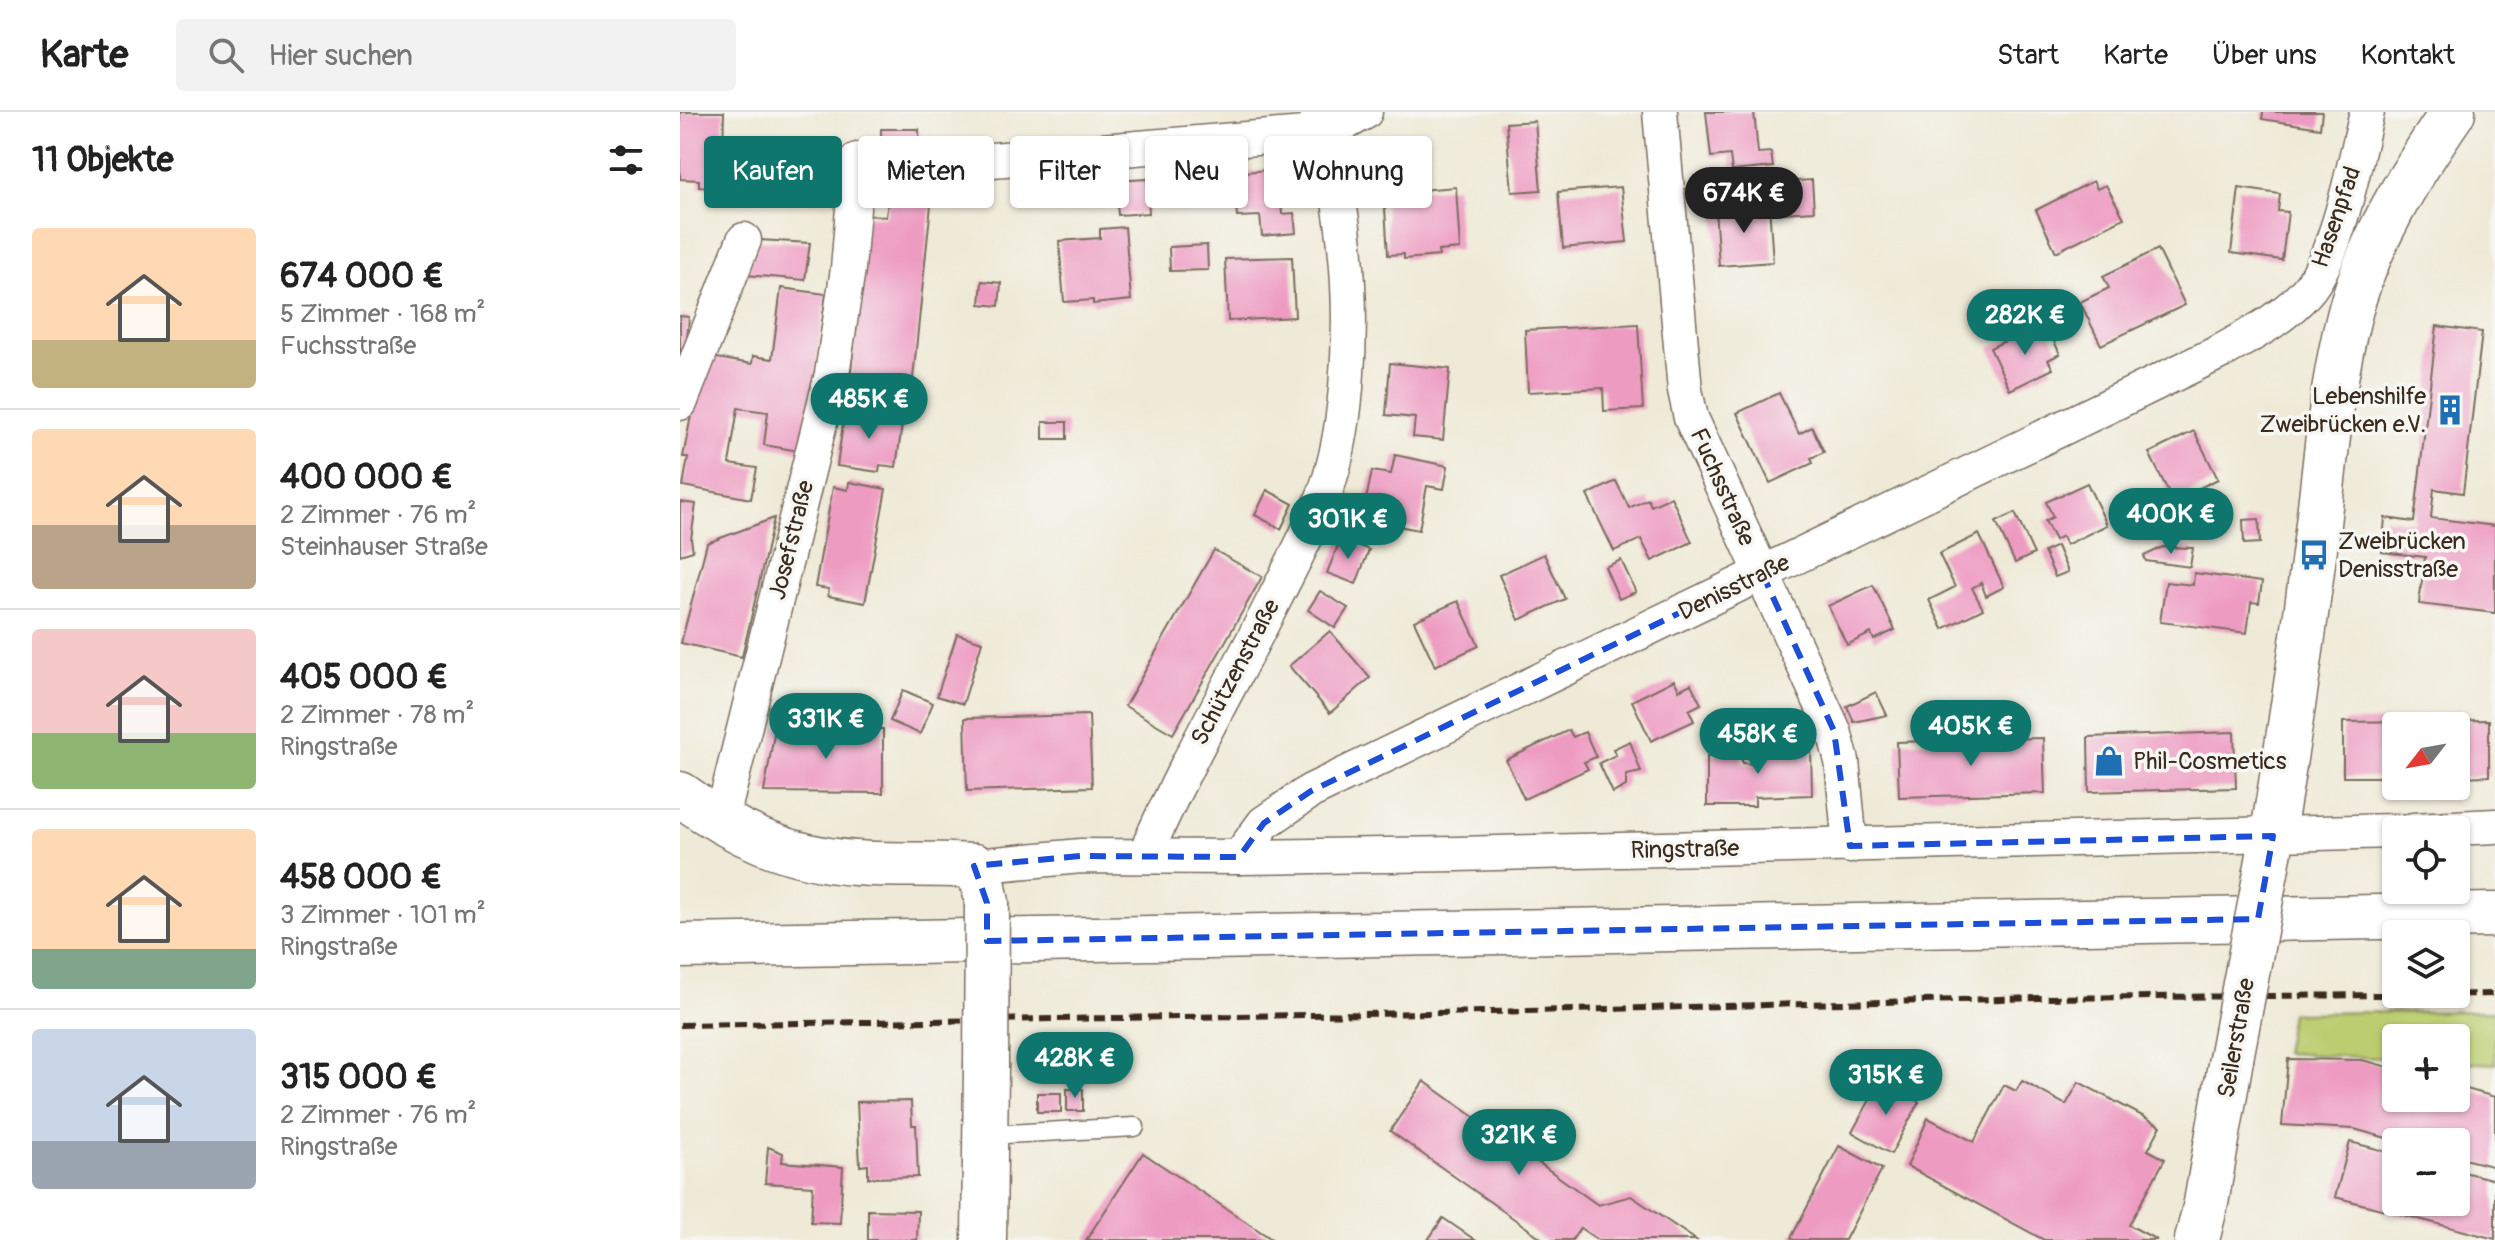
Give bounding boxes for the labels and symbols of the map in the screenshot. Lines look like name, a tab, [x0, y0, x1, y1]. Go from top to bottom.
street label: Hasenpfad	[2306, 163, 2367, 272]
pin: 674K €	[1679, 167, 1809, 235]
pin: 282K €	[1960, 289, 2090, 357]
pin: 485K €	[804, 373, 934, 441]
place label: Lebenshilfe Zweibrücken e.V.	[2260, 382, 2426, 439]
building icon: Lebenshilfe Zweibrücken e.V.	[2433, 393, 2467, 427]
street label: Fuchsstraße	[1684, 424, 1761, 551]
street label: Josefstraße	[763, 477, 820, 603]
pin: 400K €	[2106, 488, 2236, 556]
pin: 301K €	[1283, 493, 1413, 561]
place label: Zweibrücken Denisstraße	[2338, 527, 2466, 584]
bus stop icon: Zweibrücken Denisstraße	[2297, 538, 2331, 572]
street label: Denisstraße	[1674, 548, 1795, 627]
street label: Schützenstraße	[1185, 594, 1286, 750]
pin: 331K €	[761, 693, 891, 761]
pin: 405K €	[1906, 700, 2036, 768]
pin: 458K €	[1693, 708, 1823, 776]
north arrow	[2382, 712, 2470, 800]
shop icon: Phil-Cosmetics	[2092, 744, 2126, 778]
place label: Phil-Cosmetics	[2133, 747, 2287, 776]
street label: Ringstraße	[1630, 834, 1740, 865]
street label: Seilerstraße	[2212, 976, 2261, 1100]
pin: 428K €	[1010, 1032, 1140, 1100]
pin: 315K €	[1821, 1049, 1951, 1117]
pin: 321K €	[1454, 1109, 1584, 1177]

